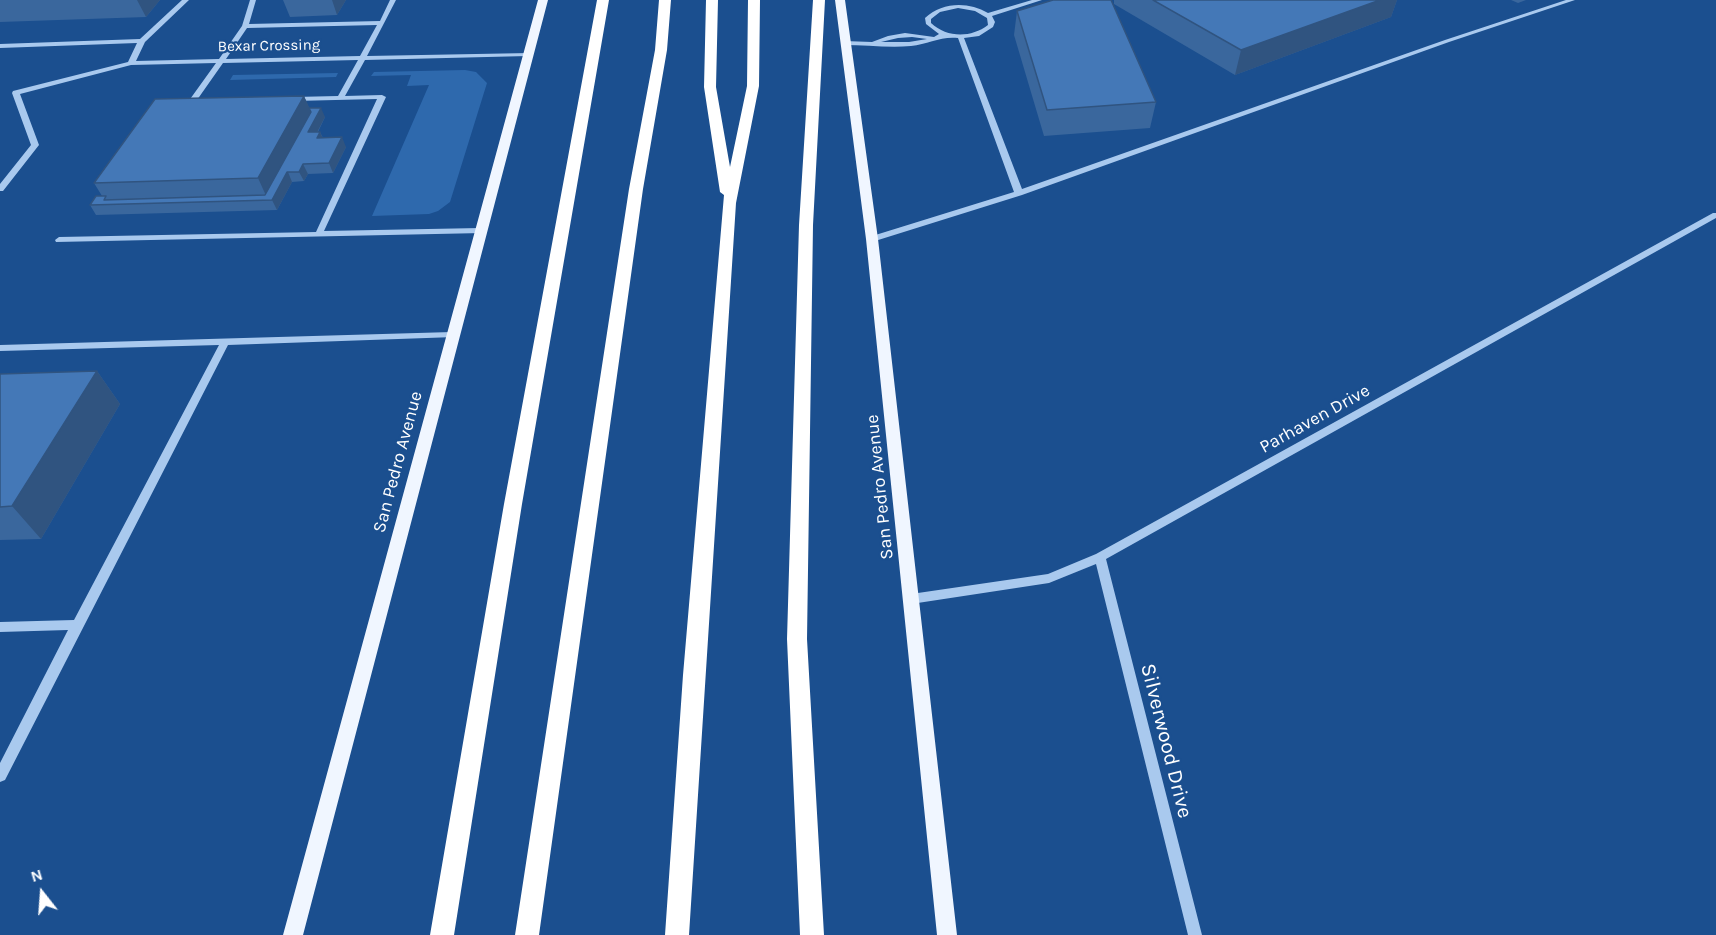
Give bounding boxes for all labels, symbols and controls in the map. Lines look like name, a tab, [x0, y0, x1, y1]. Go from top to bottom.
street label: Bexar Crossing	[218, 36, 320, 56]
street label: Parhaven Drive	[1256, 380, 1374, 458]
street label: San Pedro Avenue	[369, 389, 427, 535]
street label: San Pedro Avenue	[862, 413, 898, 561]
street label: Silverwood Drive	[1135, 661, 1197, 821]
north arrow	[12, 863, 72, 923]
text: N	[28, 865, 45, 886]

